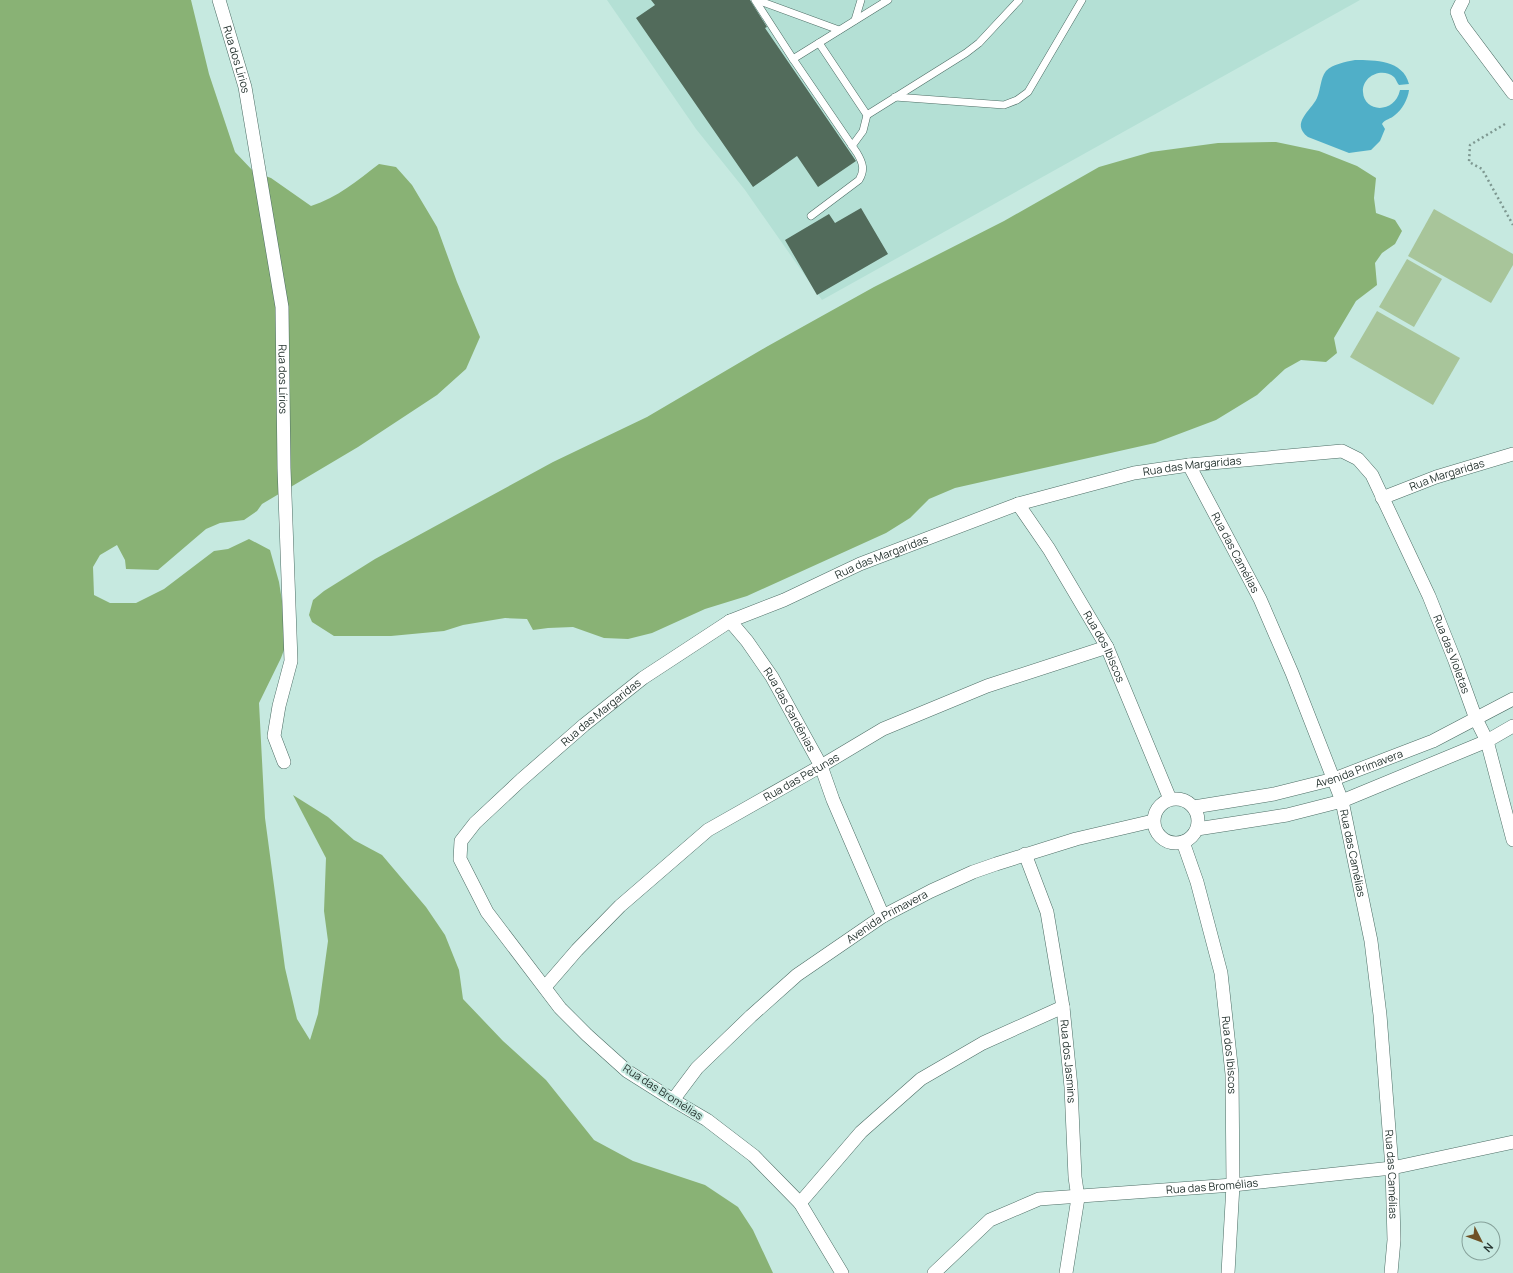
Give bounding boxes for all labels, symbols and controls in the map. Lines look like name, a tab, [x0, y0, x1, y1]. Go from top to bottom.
street label: Rua dos Lírios	[220, 24, 254, 94]
street label: Rua dos Lírios	[275, 344, 291, 414]
street label: Rua das Margaridas	[1142, 452, 1242, 479]
street label: Rua Margaridas	[1407, 455, 1486, 494]
street label: Rua das Camélias	[1208, 509, 1263, 595]
street label: Rua das Margaridas	[832, 531, 930, 582]
street label: Rua dos Ibiscos	[1080, 608, 1129, 685]
street label: Rua das Violetas	[1430, 612, 1474, 696]
street label: Rua das Gardênias	[760, 664, 820, 754]
street label: Rua das Margaridas	[557, 675, 644, 749]
street label: Avenida Primavera	[1314, 745, 1405, 790]
street label: Rua das Petunas	[760, 749, 842, 804]
street label: Rua das Camélias	[1337, 808, 1370, 899]
street label: Avenida Primavera	[843, 886, 930, 946]
street label: Rua dos Ibiscos	[1219, 1015, 1240, 1094]
street label: Rua dos Jasmins	[1057, 1019, 1080, 1104]
street label: Rua das Bromélias	[620, 1060, 706, 1123]
street label: Rua das Camélias	[1382, 1129, 1401, 1219]
street label: Rua das Bromélias	[1165, 1174, 1259, 1197]
north arrow	[1461, 1221, 1501, 1261]
text: N	[1481, 1240, 1497, 1256]

